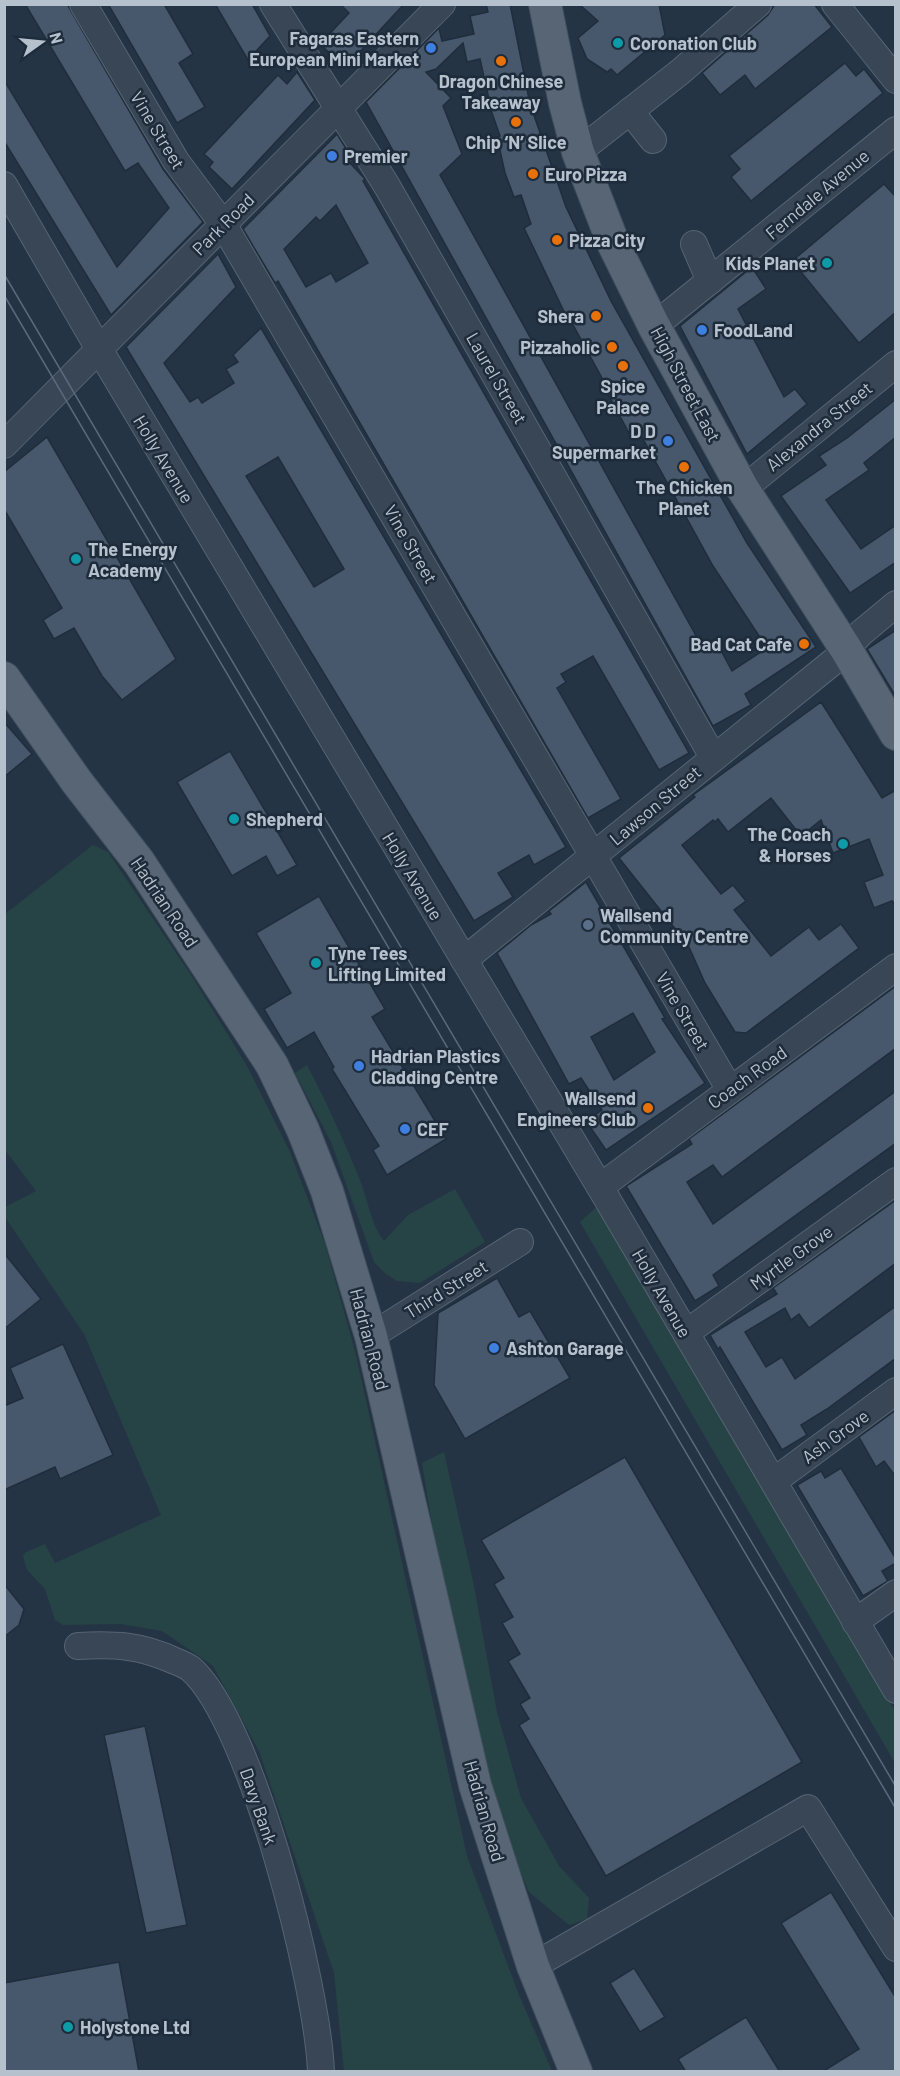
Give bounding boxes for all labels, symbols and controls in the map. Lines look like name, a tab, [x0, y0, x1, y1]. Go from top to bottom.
north arrow	[12, 12, 72, 72]
place label: Fagaras Eastern European Mini Market	[249, 27, 419, 70]
text: N	[46, 30, 68, 46]
place label: Coronation Club	[630, 32, 757, 54]
marker: Coronation Club	[611, 36, 625, 50]
marker: Fagaras Eastern European Mini Market	[424, 41, 438, 55]
marker: Dragon Chinese Takeaway	[494, 54, 508, 68]
place label: Dragon Chinese Takeaway	[439, 70, 563, 113]
street label: Vine Street	[126, 87, 190, 173]
marker: Chip ‘N’ Slice	[509, 115, 523, 129]
place label: Chip ‘N’ Slice	[465, 131, 567, 153]
street label: Ferndale Avenue	[761, 144, 873, 244]
place label: Premier	[344, 145, 408, 167]
marker: Premier	[325, 149, 339, 163]
place label: Euro Pizza	[545, 163, 627, 185]
marker: Euro Pizza	[526, 167, 540, 181]
street label: Park Road	[187, 188, 259, 260]
place label: Pizza City	[569, 229, 645, 251]
marker: Pizza City	[550, 233, 564, 247]
place label: Kids Planet	[725, 252, 815, 274]
marker: Kids Planet	[820, 256, 834, 270]
place label: Shera	[537, 305, 584, 327]
marker: Shera	[589, 309, 603, 323]
place label: FoodLand	[714, 319, 793, 341]
street label: High Street East	[646, 323, 726, 445]
marker: FoodLand	[695, 323, 709, 337]
street label: Laurel Street	[462, 328, 532, 428]
place label: Pizzaholic	[520, 336, 600, 358]
marker: Pizzaholic	[605, 340, 619, 354]
marker: Spice Palace	[616, 359, 630, 373]
place label: Spice Palace	[596, 375, 650, 418]
street label: Alexandra Street	[762, 377, 876, 475]
street label: Holly Avenue	[129, 411, 199, 507]
place label: D D Supermarket	[552, 420, 656, 463]
marker: D D Supermarket	[661, 434, 675, 448]
marker: The Chicken Planet	[677, 460, 691, 474]
place label: The Chicken Planet	[635, 476, 733, 519]
street label: Vine Street	[380, 501, 442, 587]
place label: The Energy Academy	[88, 538, 177, 581]
marker: The Energy Academy	[69, 552, 83, 566]
place label: Bad Cat Cafe	[691, 633, 792, 655]
marker: Bad Cat Cafe	[797, 637, 811, 651]
street label: Lawson Street	[605, 760, 705, 850]
place label: Shepherd	[246, 808, 323, 830]
marker: Shepherd	[227, 812, 241, 826]
place label: The Coach & Horses	[747, 823, 831, 866]
street label: Holly Avenue	[378, 828, 448, 924]
marker: The Coach & Horses	[836, 837, 850, 851]
street label: Hadrian Road	[127, 853, 203, 951]
place label: Wallsend Community Centre	[600, 904, 749, 947]
marker: Wallsend Community Centre	[581, 918, 595, 932]
place label: Tyne Tees Lifting Limited	[328, 942, 446, 985]
marker: Tyne Tees Lifting Limited	[309, 956, 323, 970]
street label: Vine Street	[652, 968, 714, 1054]
street label: Coach Road	[703, 1041, 791, 1113]
place label: Hadrian Plastics Cladding Centre	[371, 1045, 500, 1088]
marker: Hadrian Plastics Cladding Centre	[352, 1059, 366, 1073]
place label: Wallsend Engineers Club	[517, 1087, 636, 1130]
marker: Wallsend Engineers Club	[641, 1101, 655, 1115]
place label: CEF	[417, 1118, 449, 1140]
marker: CEF	[398, 1122, 412, 1136]
street label: Myrtle Grove	[745, 1220, 837, 1294]
street label: Holly Avenue	[628, 1245, 696, 1341]
street label: Third Street	[400, 1255, 492, 1323]
street label: Hadrian Road	[346, 1286, 394, 1392]
place label: Ashton Garage	[506, 1337, 624, 1359]
marker: Ashton Garage	[487, 1341, 501, 1355]
street label: Ash Grove	[797, 1404, 873, 1468]
street label: Hadrian Road	[460, 1758, 510, 1864]
street label: Davy Bank	[236, 1765, 282, 1847]
place label: Holystone Ltd	[80, 2016, 190, 2038]
marker: Holystone Ltd	[61, 2020, 75, 2034]

